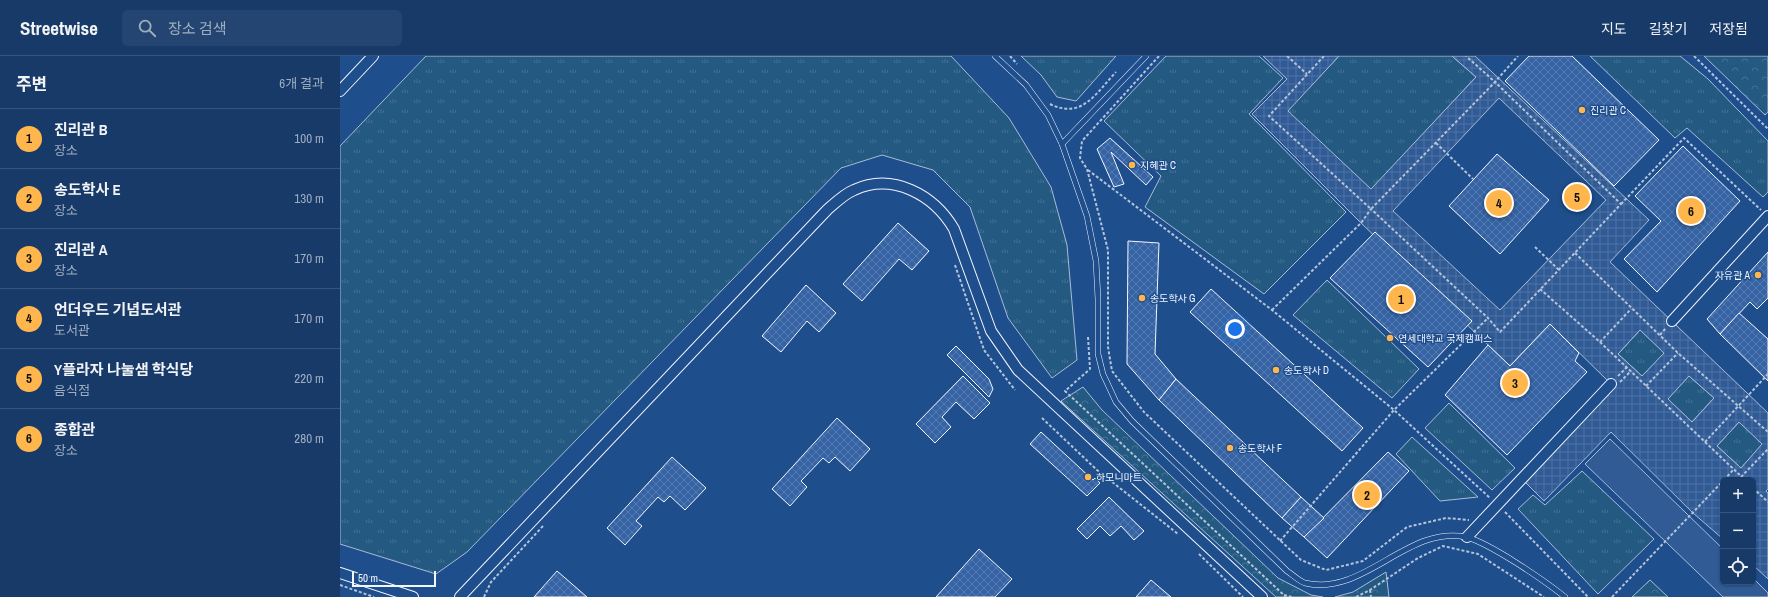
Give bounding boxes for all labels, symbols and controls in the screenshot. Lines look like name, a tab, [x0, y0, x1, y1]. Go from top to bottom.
search box	[122, 10, 402, 46]
text: Streetwise	[20, 15, 98, 41]
icon: search	[136, 17, 158, 39]
text: 장소 검색	[168, 18, 227, 39]
text: 지도	[1601, 20, 1627, 38]
text: 길찾기	[1649, 20, 1687, 38]
text: 저장됨	[1709, 20, 1748, 38]
text: 주변	[16, 72, 47, 95]
text: 6개 결과	[279, 75, 324, 92]
place label: 진리관 C	[1590, 104, 1626, 117]
marker: 진리관 C	[1577, 105, 1587, 115]
text: 진리관 B	[54, 119, 108, 140]
text: 1	[26, 130, 32, 147]
text: 100 m	[294, 130, 324, 147]
text: 장소	[54, 142, 78, 159]
place label: 지혜관 C	[1140, 159, 1176, 172]
marker: 지혜관 C	[1127, 160, 1137, 170]
text: 송도학사 E	[54, 179, 121, 200]
pin: 5	[1564, 182, 1590, 212]
pin: 4	[1486, 188, 1512, 218]
text: 2	[26, 190, 32, 207]
text: 130 m	[294, 190, 324, 207]
pin: 6	[1678, 196, 1704, 226]
text: 장소	[54, 202, 78, 219]
text: 진리관 A	[54, 239, 108, 260]
text: 3	[26, 250, 32, 267]
text: 170 m	[294, 250, 324, 267]
text: 장소	[54, 262, 78, 279]
place label: 자유관 A	[1715, 269, 1751, 282]
marker: 자유관 A	[1753, 270, 1763, 280]
pin: 1	[1388, 284, 1414, 314]
place label: 송도학사 G	[1150, 292, 1195, 305]
marker: 송도학사 G	[1137, 293, 1147, 303]
text: 언더우드 기념도서관	[54, 299, 182, 320]
text: 4	[26, 310, 32, 327]
text: 170 m	[294, 310, 324, 327]
your location	[1225, 319, 1245, 339]
text: 도서관	[54, 322, 90, 339]
place label: 연세대학교 국제캠퍼스	[1398, 332, 1492, 345]
marker: 연세대학교 국제캠퍼스	[1385, 333, 1395, 343]
text: Y플라자 나눌샘 학식당	[54, 359, 193, 380]
place label: 송도학사 D	[1284, 364, 1329, 377]
marker: 송도학사 D	[1271, 365, 1281, 375]
pin: 3	[1502, 368, 1528, 398]
text: 5	[26, 370, 32, 387]
text: 220 m	[294, 370, 324, 387]
text: 음식점	[54, 382, 90, 399]
text: 종합관	[54, 419, 95, 440]
text: 6	[26, 430, 32, 447]
text: 280 m	[294, 430, 324, 447]
text: 장소	[54, 442, 78, 459]
place label: 송도학사 F	[1238, 442, 1282, 455]
marker: 송도학사 F	[1225, 443, 1235, 453]
place label: 하모니마트	[1096, 471, 1142, 484]
marker: 하모니마트	[1083, 472, 1093, 482]
map controls	[1720, 477, 1756, 585]
button: +	[1720, 477, 1756, 513]
pin: 2	[1354, 480, 1380, 510]
button: −	[1720, 513, 1756, 549]
button: locate	[1720, 549, 1756, 585]
scale bar	[352, 569, 436, 588]
text: 50 m	[358, 571, 378, 585]

